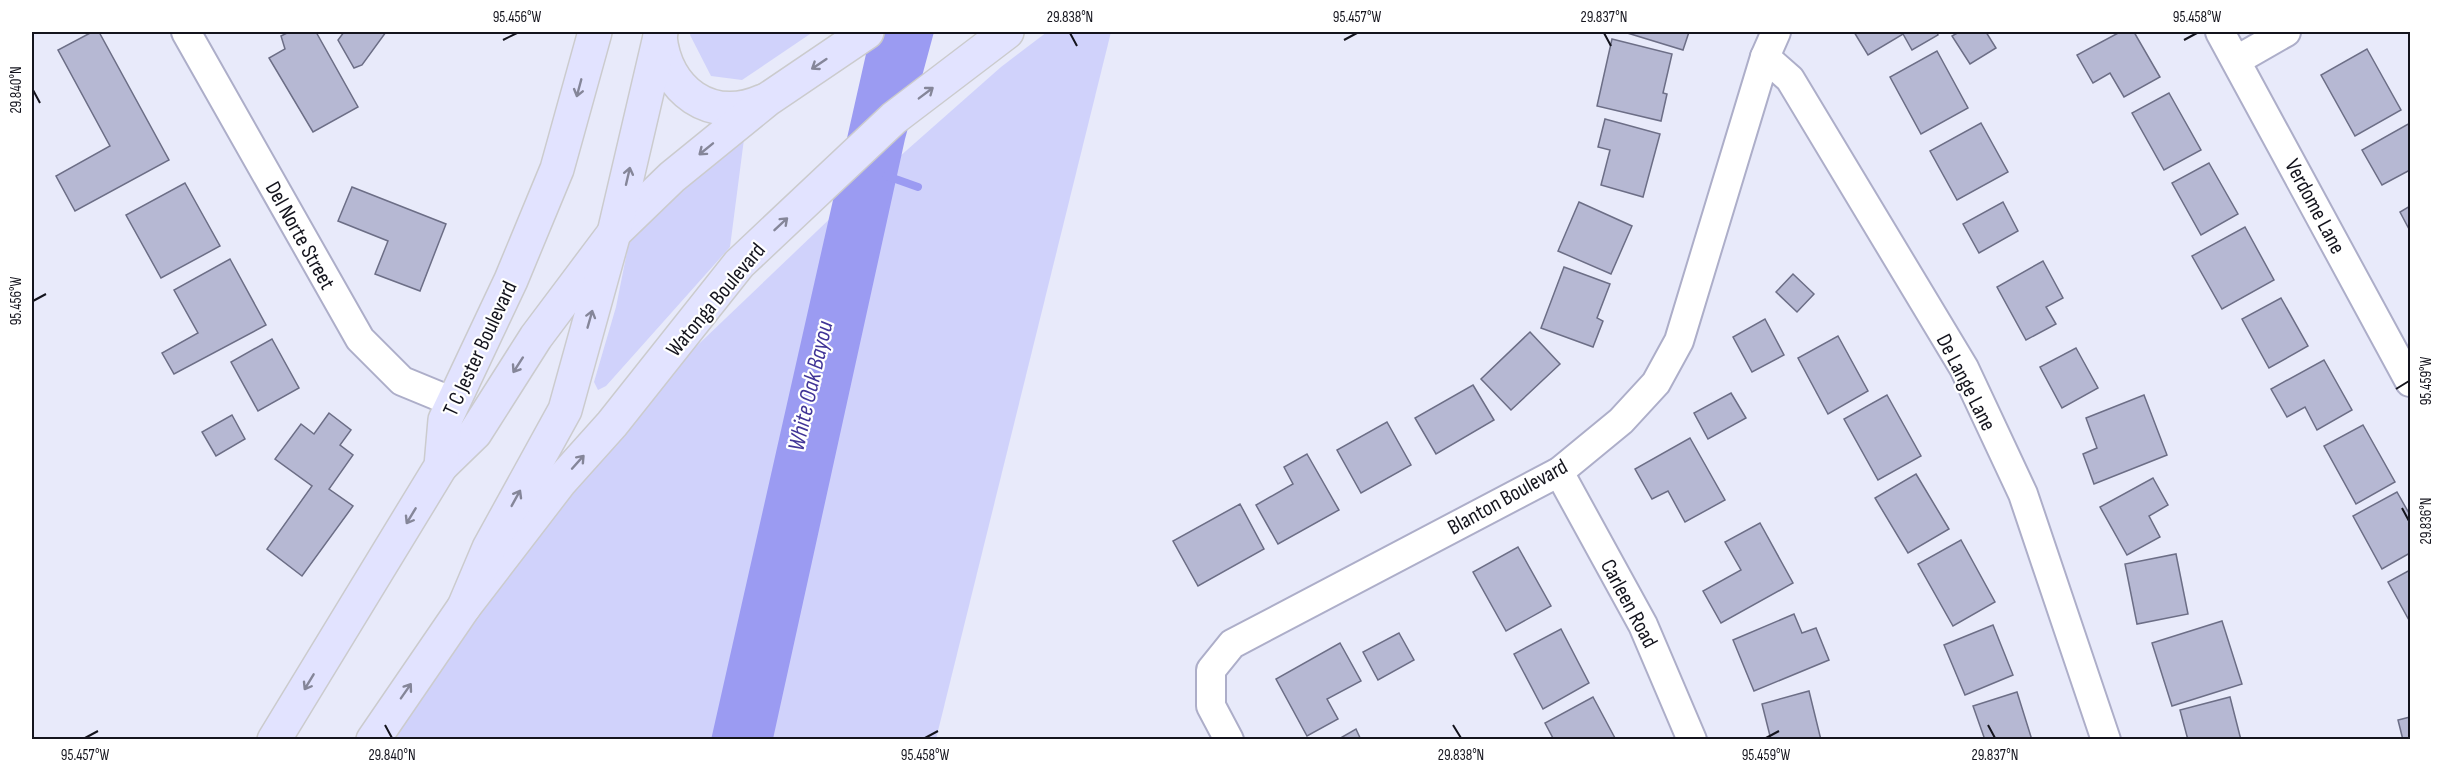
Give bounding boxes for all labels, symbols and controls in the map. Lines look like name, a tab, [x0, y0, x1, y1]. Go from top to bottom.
text: 95.456°W	[493, 8, 542, 27]
text: 29.838°N	[1047, 8, 1093, 27]
text: 95.457°W	[1333, 8, 1381, 27]
text: 29.837°N	[1581, 8, 1627, 27]
text: 95.458°W	[2173, 8, 2221, 27]
one-way arrow	[810, 58, 827, 71]
text: 29.840°N	[7, 66, 26, 114]
one-way arrow	[573, 78, 584, 97]
one-way arrow	[918, 87, 934, 100]
one-way arrow	[698, 143, 714, 156]
street label: Verdome Lane	[2278, 155, 2351, 259]
one-way arrow	[622, 167, 634, 186]
street label: Del Norte Street	[259, 177, 341, 295]
one-way arrow	[774, 217, 789, 231]
street label: Watonga Boulevard	[661, 237, 772, 362]
text: 95.456°W	[7, 276, 26, 325]
street label: T C Jester Boulevard	[437, 277, 523, 420]
one-way arrow	[585, 310, 596, 329]
water label: White Oak Bayou	[781, 318, 840, 454]
street label: De Lange Lane	[1930, 330, 2002, 436]
text: 95.459°W	[2417, 356, 2436, 405]
one-way arrow	[512, 357, 525, 374]
street label: Blanton Boulevard	[1443, 453, 1573, 541]
one-way arrow	[571, 455, 585, 470]
one-way arrow	[510, 490, 522, 507]
text: 29.836°N	[2417, 498, 2436, 544]
one-way arrow	[404, 507, 416, 524]
street label: Carleen Road	[1594, 555, 1663, 653]
one-way arrow	[302, 673, 314, 690]
one-way arrow	[400, 684, 412, 700]
text: 95.457°W	[61, 746, 109, 765]
text: 29.840°N	[368, 746, 416, 765]
text: 95.458°W	[901, 746, 949, 765]
text: 29.838°N	[1438, 746, 1484, 765]
text: 95.459°W	[1742, 746, 1791, 765]
text: 29.837°N	[1972, 746, 2018, 765]

